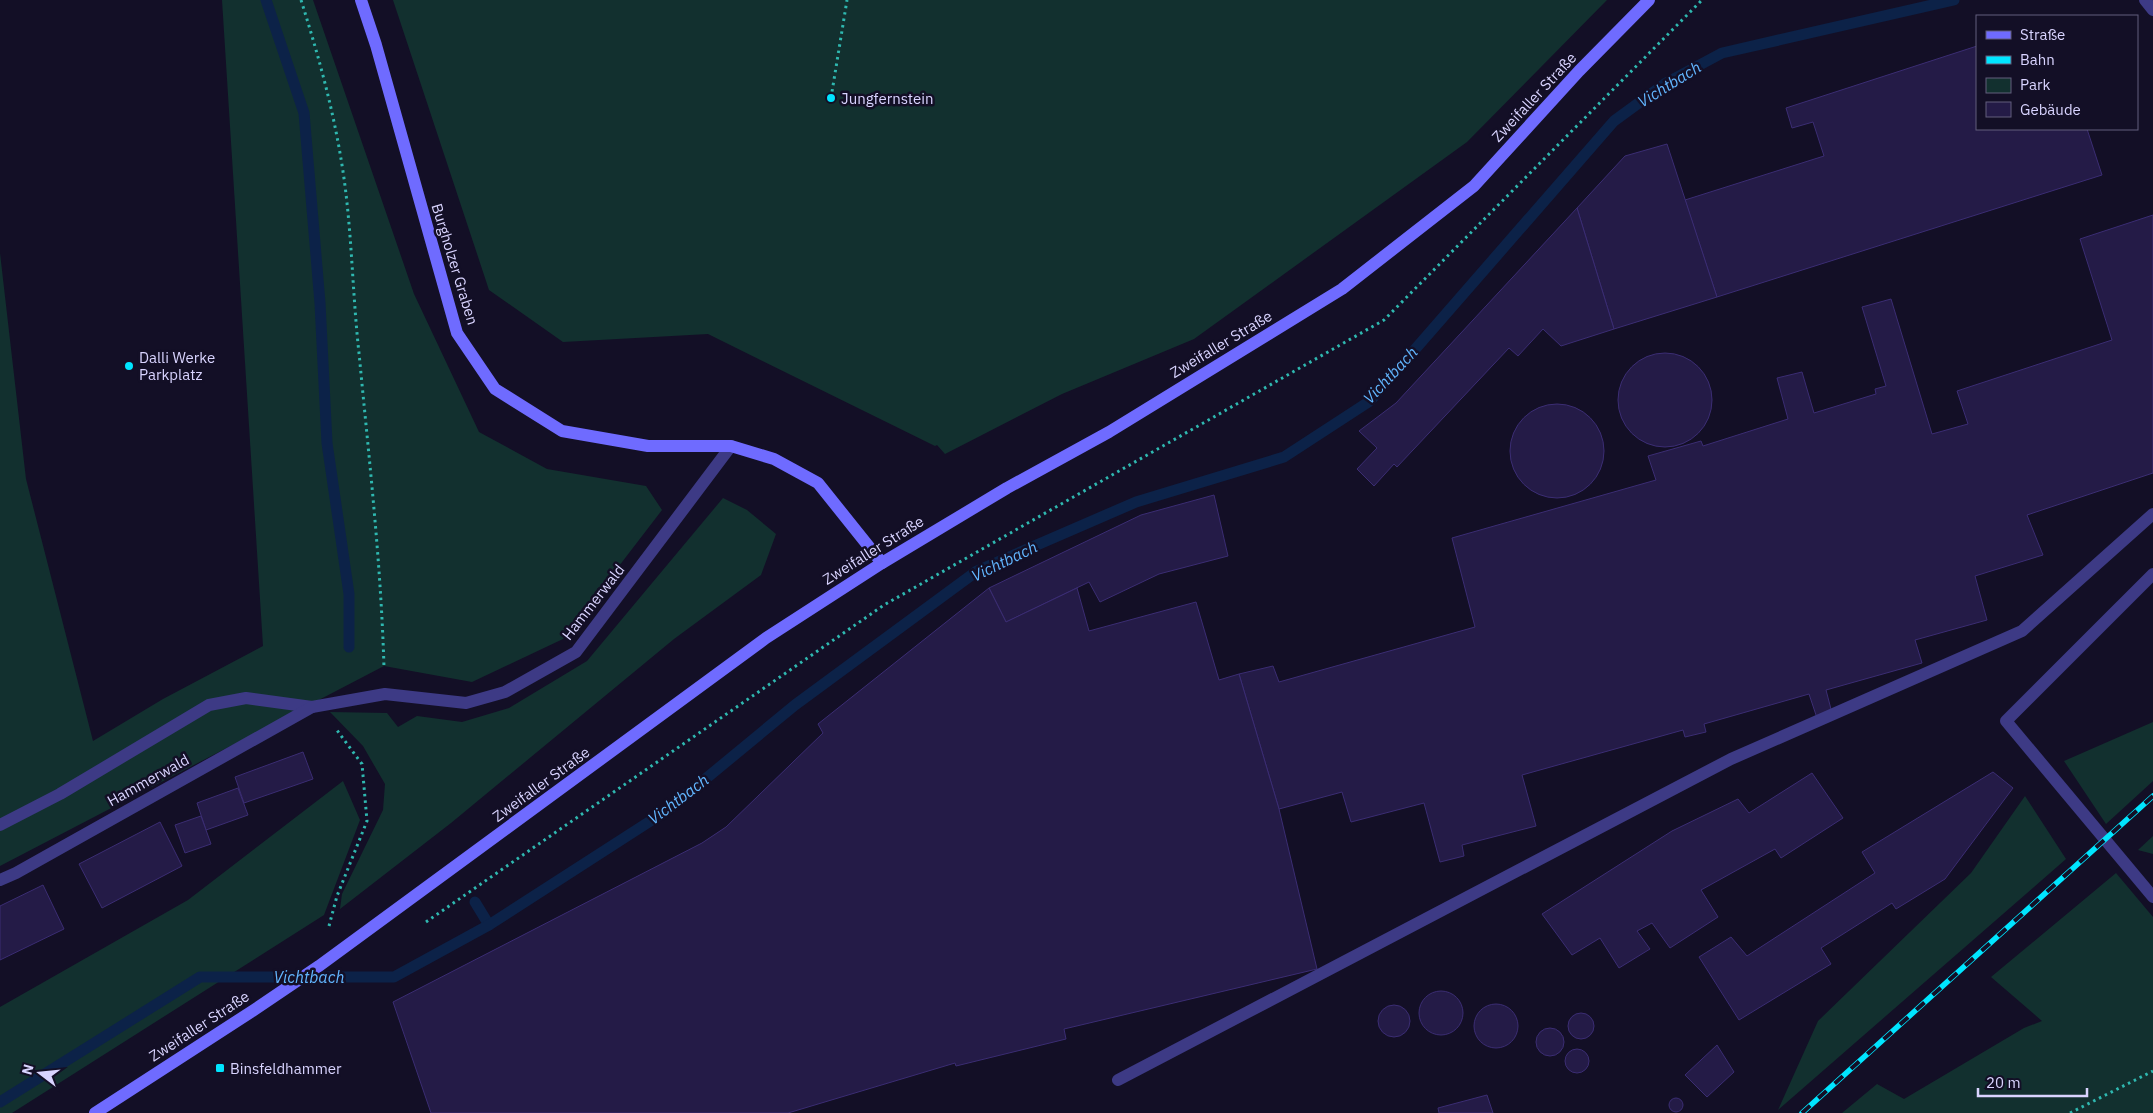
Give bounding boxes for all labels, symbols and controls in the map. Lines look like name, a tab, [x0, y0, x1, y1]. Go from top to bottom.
legend	[1976, 15, 2138, 130]
text: Straße	[2020, 25, 2065, 44]
street label: Zweifaller Straße	[1488, 48, 1580, 146]
text: Bahn	[2020, 50, 2055, 69]
water label: Vichtbach	[1634, 57, 1704, 111]
text: Park	[2020, 75, 2050, 94]
place label: Jungfernstein	[841, 89, 934, 108]
marker: Jungfernstein	[825, 92, 837, 104]
text: Gebäude	[2020, 100, 2081, 119]
street label: Burgholzer Graben	[428, 201, 482, 327]
street label: Zweifaller Straße	[1167, 306, 1275, 382]
water label: Vichtbach	[1358, 342, 1422, 408]
place label: Dalli Werke Parkplatz	[139, 348, 215, 384]
marker: Dalli Werke Parkplatz	[123, 360, 135, 372]
street label: Zweifaller Straße	[819, 511, 927, 589]
water label: Vichtbach	[968, 536, 1040, 586]
street label: Hammerwald	[558, 560, 628, 644]
street label: Zweifaller Straße	[489, 742, 593, 826]
street label: Hammerwald	[104, 750, 192, 810]
water label: Vichtbach	[644, 770, 712, 828]
water label: Vichtbach	[273, 967, 345, 987]
street label: Zweifaller Straße	[145, 987, 253, 1065]
north arrow	[15, 1048, 65, 1098]
place label: Binsfeldhammer	[230, 1059, 342, 1078]
text: N	[17, 1062, 38, 1077]
marker: Binsfeldhammer	[214, 1062, 226, 1074]
scale bar	[1978, 1066, 2087, 1098]
text: 20 m	[1986, 1073, 2021, 1092]

